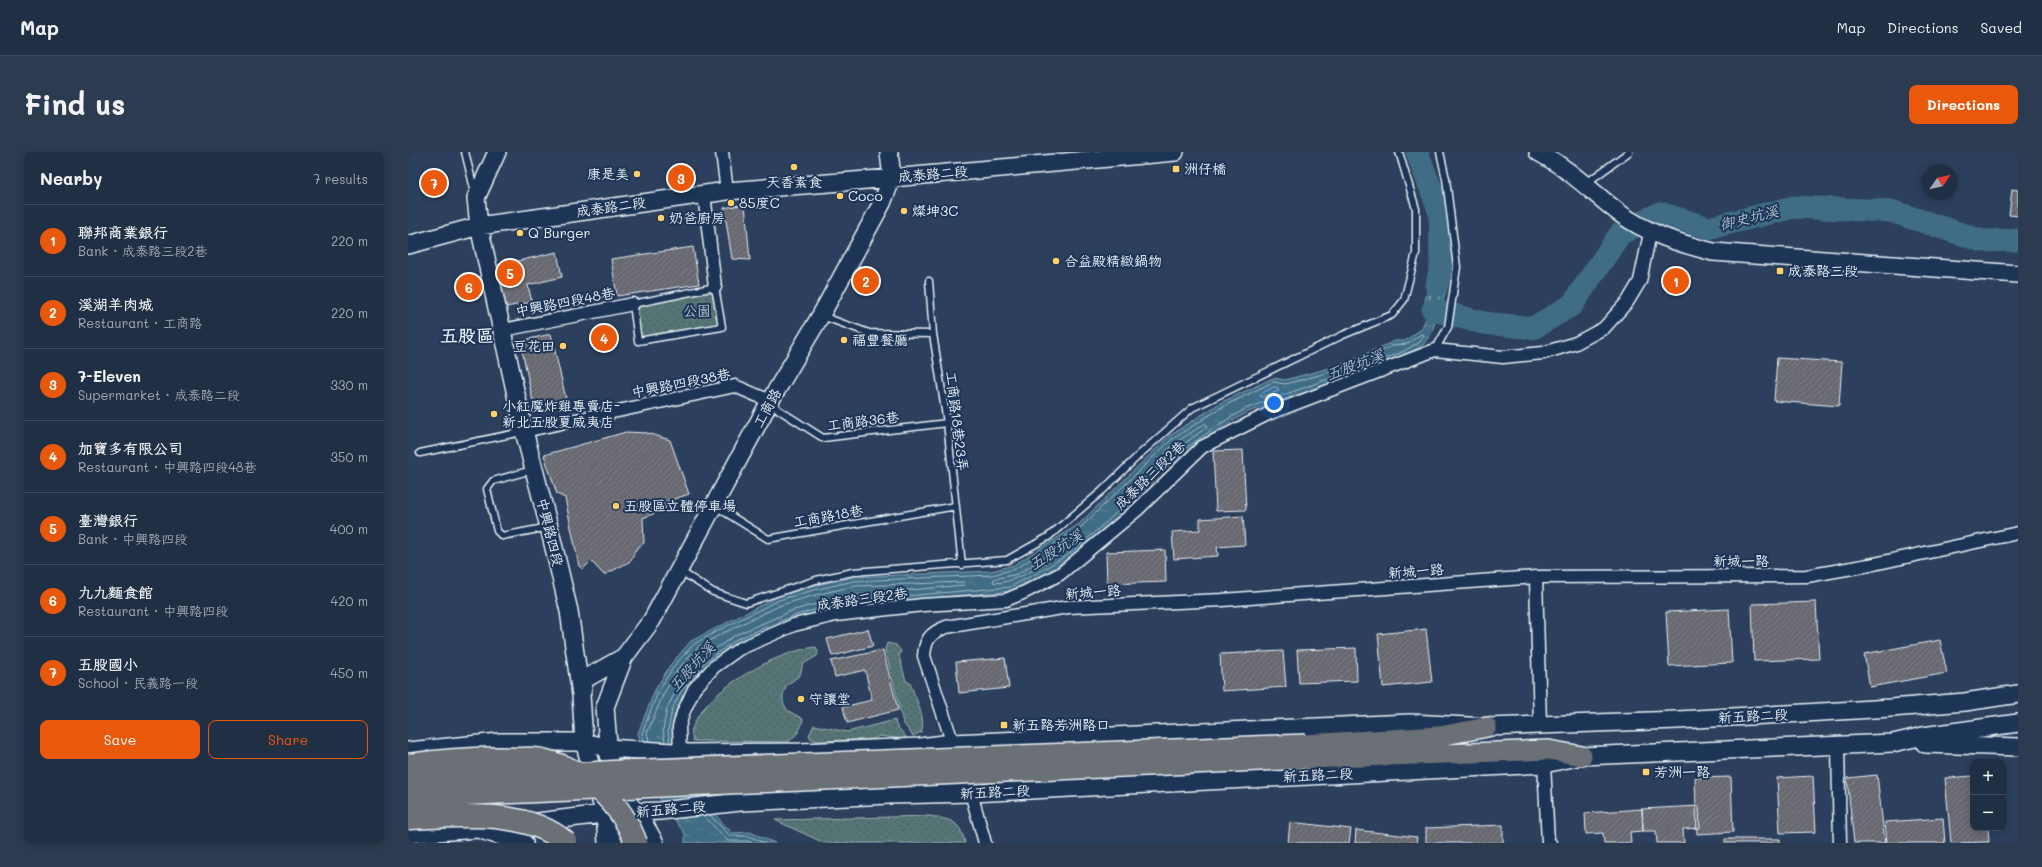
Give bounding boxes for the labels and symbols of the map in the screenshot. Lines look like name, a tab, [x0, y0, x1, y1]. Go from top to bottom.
place label: 洲仔橋	[1184, 159, 1226, 178]
street label: 成泰路二段	[897, 161, 969, 186]
marker: 天香素食	[789, 162, 799, 172]
pin: 3	[668, 163, 694, 193]
place label: 康是美	[587, 164, 629, 183]
marker: 洲仔橋	[1171, 164, 1181, 174]
north arrow	[1922, 164, 1958, 200]
pin: 7	[421, 168, 447, 198]
marker: 康是美	[632, 169, 642, 179]
place label: 天香素食	[766, 172, 822, 191]
place label: Coco	[848, 186, 883, 205]
marker: Coco	[835, 191, 845, 201]
street label: 成泰路二段	[575, 192, 647, 221]
place label: 85度C	[739, 193, 780, 212]
marker: 85度C	[726, 198, 736, 208]
water label: 御史坑溪	[1717, 200, 1781, 234]
place label: 燦坤3C	[912, 201, 958, 220]
marker: 燦坤3C	[899, 206, 909, 216]
place label: 奶爸廚房	[669, 208, 725, 227]
marker: 奶爸廚房	[656, 213, 666, 223]
place label: Q Burger	[528, 223, 591, 242]
marker: Q Burger	[515, 228, 525, 238]
place label: 合益殿精緻鍋物	[1064, 251, 1162, 270]
marker: 合益殿精緻鍋物	[1051, 256, 1061, 266]
pin: 5	[497, 258, 523, 288]
place label: 成泰路三段	[1788, 261, 1858, 280]
pin: 2	[853, 266, 879, 296]
pin: 1	[1663, 266, 1689, 296]
marker: 成泰路三段	[1775, 266, 1785, 276]
pin: 6	[456, 272, 482, 302]
street label: 中興路四段48巷	[514, 282, 617, 320]
park label: 公園	[683, 301, 711, 320]
district label: 五股區	[440, 323, 494, 347]
pin: 4	[591, 323, 617, 353]
place label: 福豐餐廳	[852, 330, 908, 349]
marker: 福豐餐廳	[839, 335, 849, 345]
place label: 豆花田	[513, 336, 555, 355]
marker: 豆花田	[558, 341, 568, 351]
water label: 五股坑溪	[1323, 344, 1387, 384]
street label: 中興路四段38巷	[630, 363, 733, 401]
street label: 工商路18巷23弄	[942, 370, 973, 472]
street label: 工商路	[748, 385, 785, 431]
your location	[1264, 393, 1284, 413]
place label: 小紅魔炸雞專賣店- 新北五股夏威夷店	[502, 396, 620, 431]
street label: 工商路36巷	[826, 407, 901, 434]
marker: 小紅魔炸雞專賣店- 新北五股夏威夷店	[489, 409, 499, 419]
street label: 成泰路三段2巷	[1110, 435, 1190, 513]
street label: 中興路四段	[533, 496, 568, 568]
place label: 五股區立體停車場	[624, 496, 736, 515]
street label: 工商路18巷	[791, 500, 865, 531]
marker: 五股區立體停車場	[611, 501, 621, 511]
water label: 五股坑溪	[1025, 524, 1087, 574]
street label: 新城一路	[1713, 551, 1769, 570]
street label: 新城一路	[1387, 559, 1445, 582]
street label: 新城一路	[1064, 580, 1122, 603]
street label: 成泰路三段2巷	[815, 583, 910, 614]
water label: 五股坑溪	[664, 637, 719, 695]
place label: 守讓堂	[809, 689, 851, 708]
marker: 守讓堂	[796, 694, 806, 704]
street label: 新五路二段	[1718, 704, 1788, 727]
place label: 新五路芳洲路口	[1012, 715, 1110, 734]
marker: 新五路芳洲路口	[999, 720, 1009, 730]
place label: 芳洲一路	[1654, 762, 1710, 781]
street label: 新五路二段	[1283, 763, 1353, 786]
marker: 芳洲一路	[1641, 767, 1651, 777]
street label: 新五路二段	[960, 780, 1030, 803]
street label: 新五路二段	[635, 796, 707, 821]

